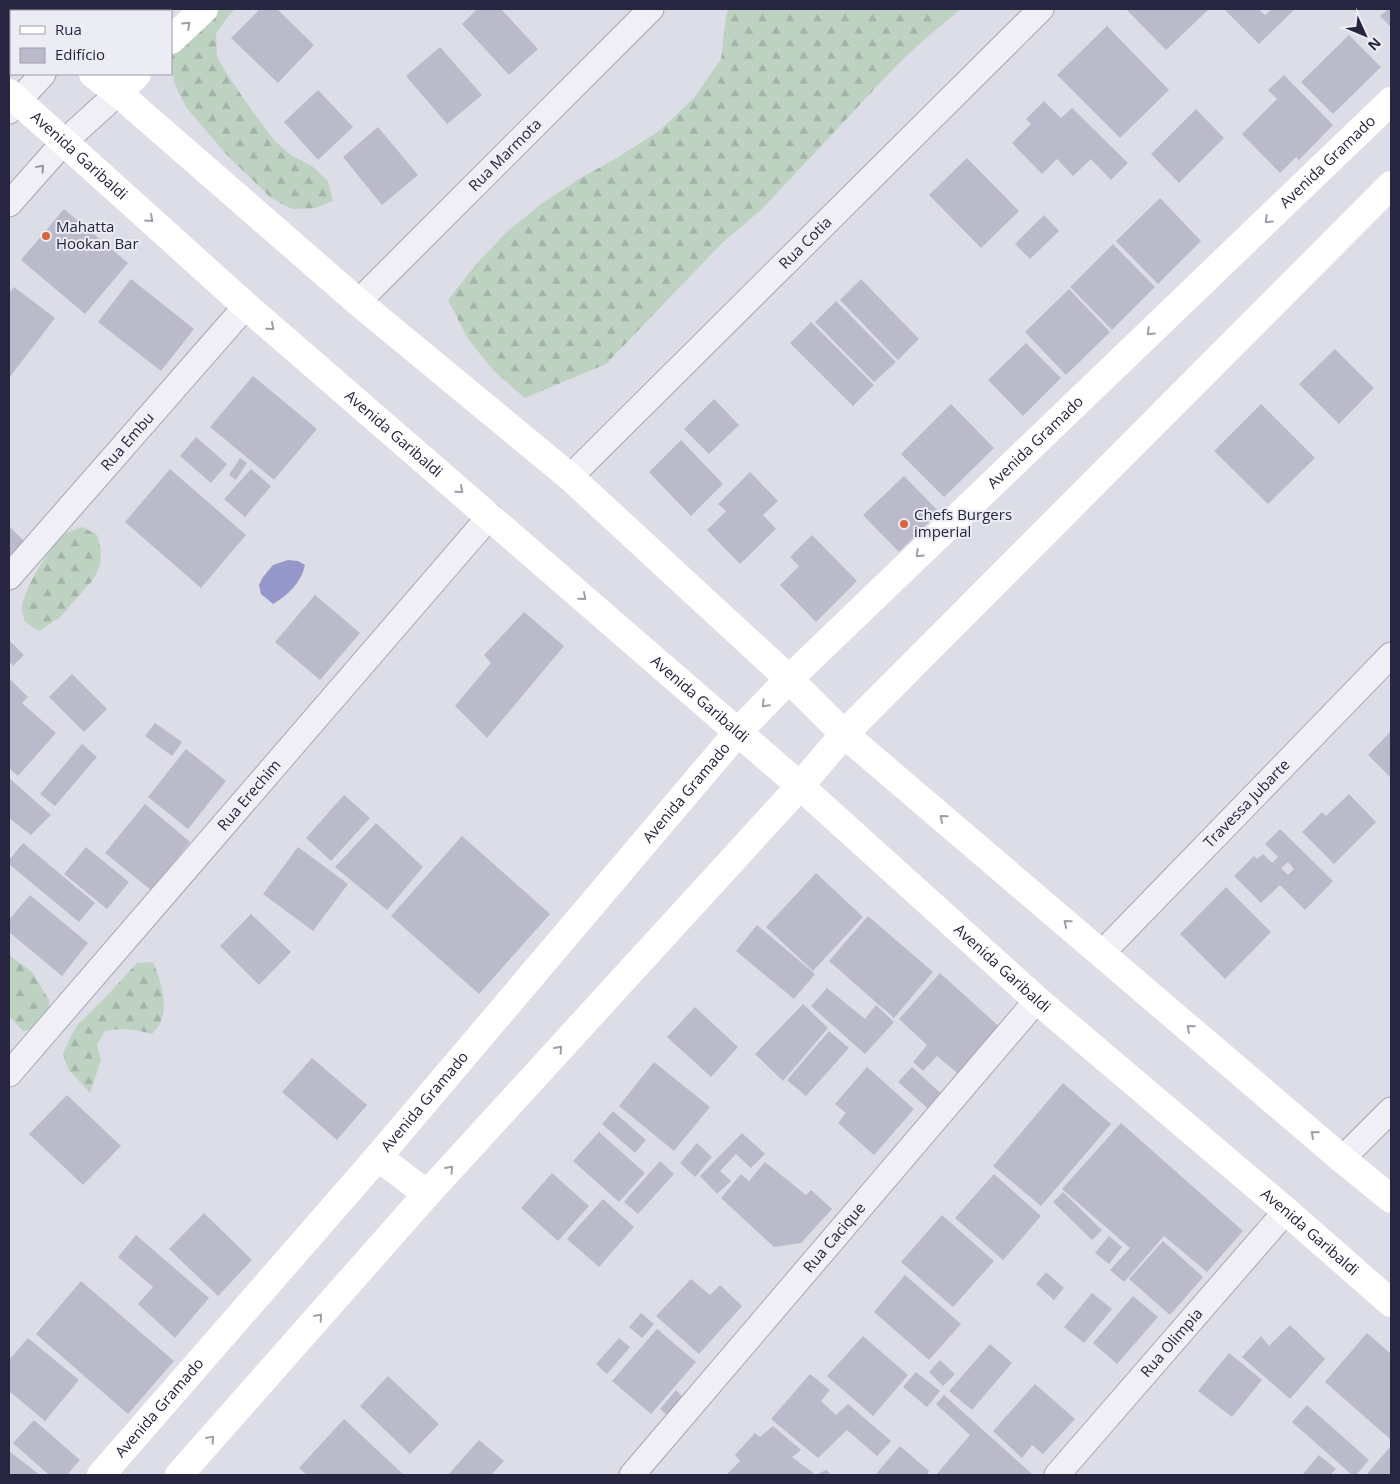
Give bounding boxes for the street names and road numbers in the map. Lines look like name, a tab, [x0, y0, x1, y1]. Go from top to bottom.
street label: Avenida Garibaldi	[27, 106, 132, 204]
street label: Avenida Gramado	[1275, 110, 1379, 212]
street label: Rua Marmota	[464, 113, 545, 195]
street label: Rua Cotia	[774, 212, 836, 273]
street label: Avenida Garibaldi	[341, 385, 447, 481]
street label: Avenida Gramado	[983, 391, 1087, 492]
street label: Rua Embu	[96, 407, 158, 474]
street label: Avenida Garibaldi	[647, 650, 754, 746]
street label: Avenida Gramado	[637, 738, 734, 847]
street label: Travessa Jubarte	[1199, 754, 1294, 852]
street label: Rua Erechim	[212, 755, 285, 834]
street label: Avenida Garibaldi	[950, 919, 1055, 1016]
street label: Avenida Gramado	[376, 1047, 472, 1156]
street label: Avenida Garibaldi	[1257, 1183, 1363, 1279]
street label: Rua Cacique	[798, 1198, 869, 1276]
street label: Rua Olimpia	[1135, 1303, 1206, 1381]
street label: Avenida Gramado	[110, 1353, 208, 1461]

